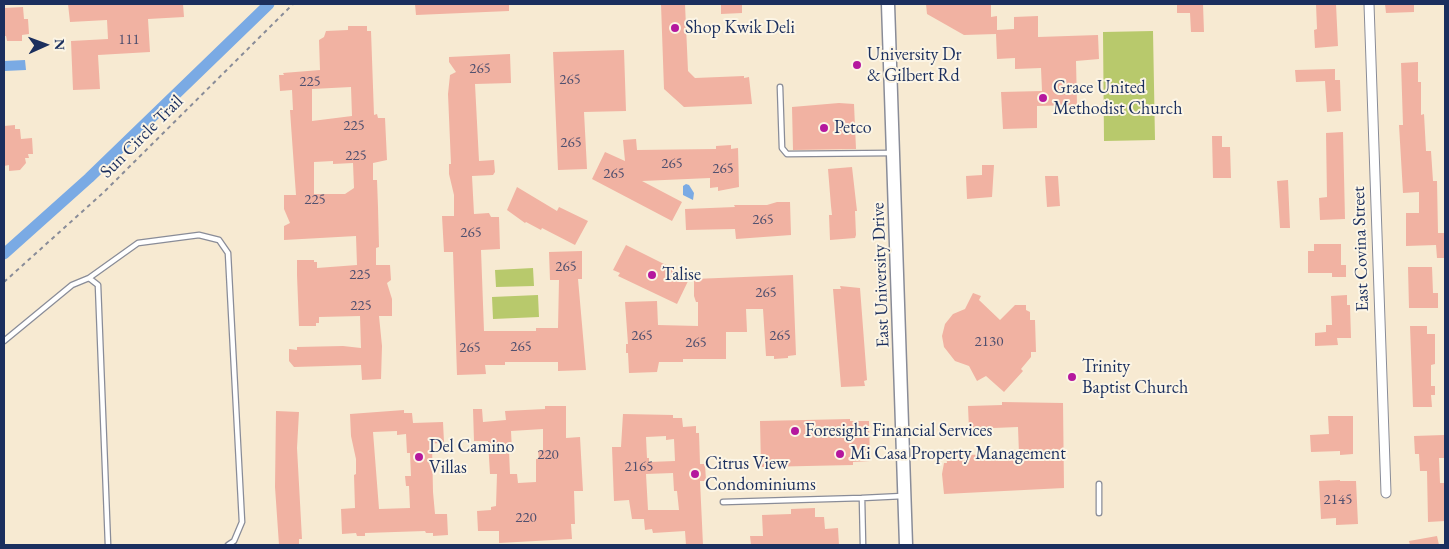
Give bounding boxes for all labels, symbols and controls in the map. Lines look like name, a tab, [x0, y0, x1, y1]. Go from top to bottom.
place label: Shop Kwik Deli	[685, 17, 795, 39]
north arrow	[20, 20, 70, 70]
marker: Shop Kwik Deli	[669, 22, 681, 34]
house number: 111	[118, 31, 140, 49]
text: N	[51, 38, 69, 50]
place label: University Dr & Gilbert Rd	[867, 44, 962, 86]
marker: University Dr & Gilbert Rd	[851, 59, 863, 71]
house number: 265	[469, 60, 491, 78]
house number: 265	[559, 71, 581, 89]
house number: 225	[299, 73, 321, 91]
place label: Grace United Methodist Church	[1053, 77, 1182, 120]
street label: Sun Circle Trail	[96, 91, 188, 183]
marker: Grace United Methodist Church	[1037, 92, 1049, 104]
house number: 225	[343, 117, 365, 135]
place label: Petco	[834, 117, 872, 139]
marker: Petco	[818, 122, 830, 134]
house number: 265	[560, 134, 582, 152]
house number: 225	[345, 147, 367, 165]
house number: 265	[661, 155, 683, 173]
house number: 265	[712, 160, 734, 178]
house number: 265	[603, 165, 625, 183]
street label: East Covina Street	[1348, 186, 1374, 312]
house number: 225	[304, 191, 326, 209]
street label: East University Drive	[868, 202, 894, 348]
house number: 265	[752, 211, 774, 229]
house number: 265	[460, 224, 482, 242]
house number: 265	[555, 258, 577, 276]
place label: Talise	[662, 264, 701, 286]
house number: 225	[349, 266, 371, 284]
marker: Talise	[646, 269, 658, 281]
house number: 265	[755, 284, 777, 302]
house number: 225	[350, 297, 372, 315]
house number: 265	[631, 327, 653, 345]
house number: 265	[769, 327, 791, 345]
house number: 2130	[975, 333, 1003, 351]
house number: 265	[685, 334, 707, 352]
house number: 265	[510, 338, 532, 356]
house number: 265	[459, 339, 481, 357]
place label: Trinity Baptist Church	[1082, 356, 1188, 398]
marker: Trinity Baptist Church	[1066, 371, 1078, 383]
place label: Foresight Financial Services	[805, 420, 992, 442]
marker: Foresight Financial Services	[789, 425, 801, 437]
place label: Del Camino Villas	[429, 436, 514, 478]
place label: Mi Casa Property Management	[850, 443, 1066, 465]
house number: 220	[537, 446, 559, 464]
marker: Mi Casa Property Management	[834, 448, 846, 460]
marker: Del Camino Villas	[413, 451, 425, 463]
place label: Citrus View Condominiums	[705, 453, 816, 496]
house number: 2165	[625, 458, 653, 476]
marker: Citrus View Condominiums	[689, 468, 701, 480]
house number: 2145	[1324, 491, 1352, 509]
house number: 220	[515, 509, 537, 527]

